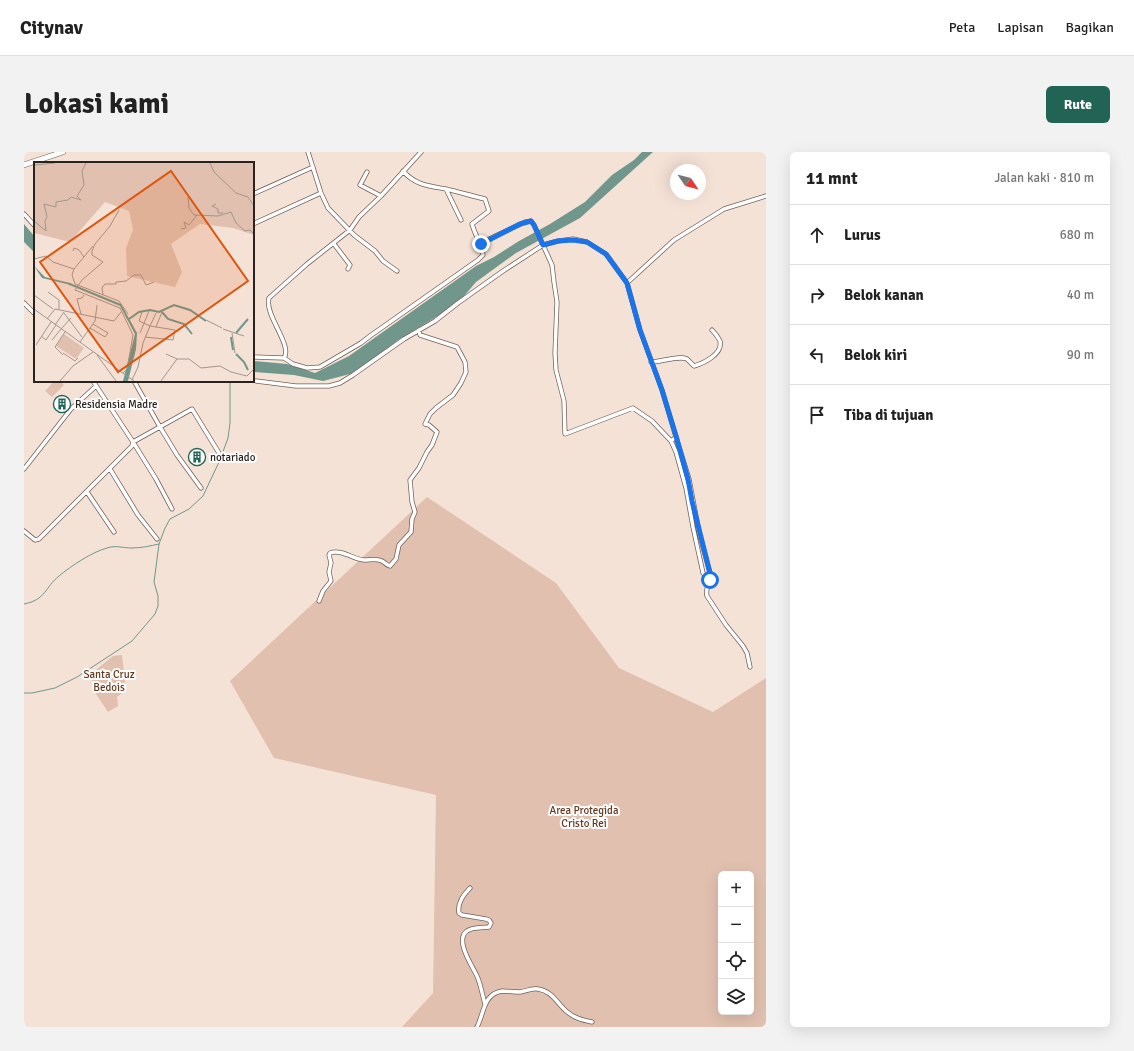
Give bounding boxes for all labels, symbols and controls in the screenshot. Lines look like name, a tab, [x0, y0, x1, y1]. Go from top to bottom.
text: Citynav	[20, 16, 83, 40]
text: Peta	[949, 19, 975, 36]
text: Lapisan	[997, 19, 1044, 36]
text: Bagikan	[1066, 19, 1114, 36]
button: Rute	[1046, 86, 1110, 123]
text: Lokasi kami	[24, 87, 169, 121]
inset map	[34, 162, 254, 382]
north arrow	[670, 164, 706, 200]
text: 11 mnt	[806, 168, 858, 189]
text: Jalan kaki · 810 m	[995, 170, 1094, 186]
icon: ahead	[806, 224, 828, 246]
text: Lurus	[844, 226, 881, 244]
text: 680 m	[1060, 227, 1094, 243]
route end	[472, 235, 490, 253]
icon: right	[806, 284, 828, 306]
text: Belok kanan	[844, 286, 924, 304]
text: 40 m	[1067, 287, 1094, 303]
icon: left	[806, 344, 828, 366]
text: Belok kiri	[844, 346, 907, 364]
text: 90 m	[1067, 347, 1094, 363]
building icon: Residensia Madre	[52, 394, 72, 414]
place label: Residensia Madre	[75, 398, 158, 411]
icon: arrive	[806, 404, 828, 426]
text: Tiba di tujuan	[844, 406, 934, 424]
building icon: notariado	[187, 447, 207, 467]
place label: notariado	[210, 451, 256, 464]
route start	[701, 571, 719, 589]
park label: Santa Cruz Bedois	[83, 668, 135, 694]
park label: Area Protegida Cristo Rei	[549, 804, 619, 830]
map controls	[718, 871, 754, 1015]
button: +	[718, 871, 754, 907]
button: −	[718, 907, 754, 943]
button: locate	[718, 943, 754, 979]
button: layers	[718, 979, 754, 1015]

